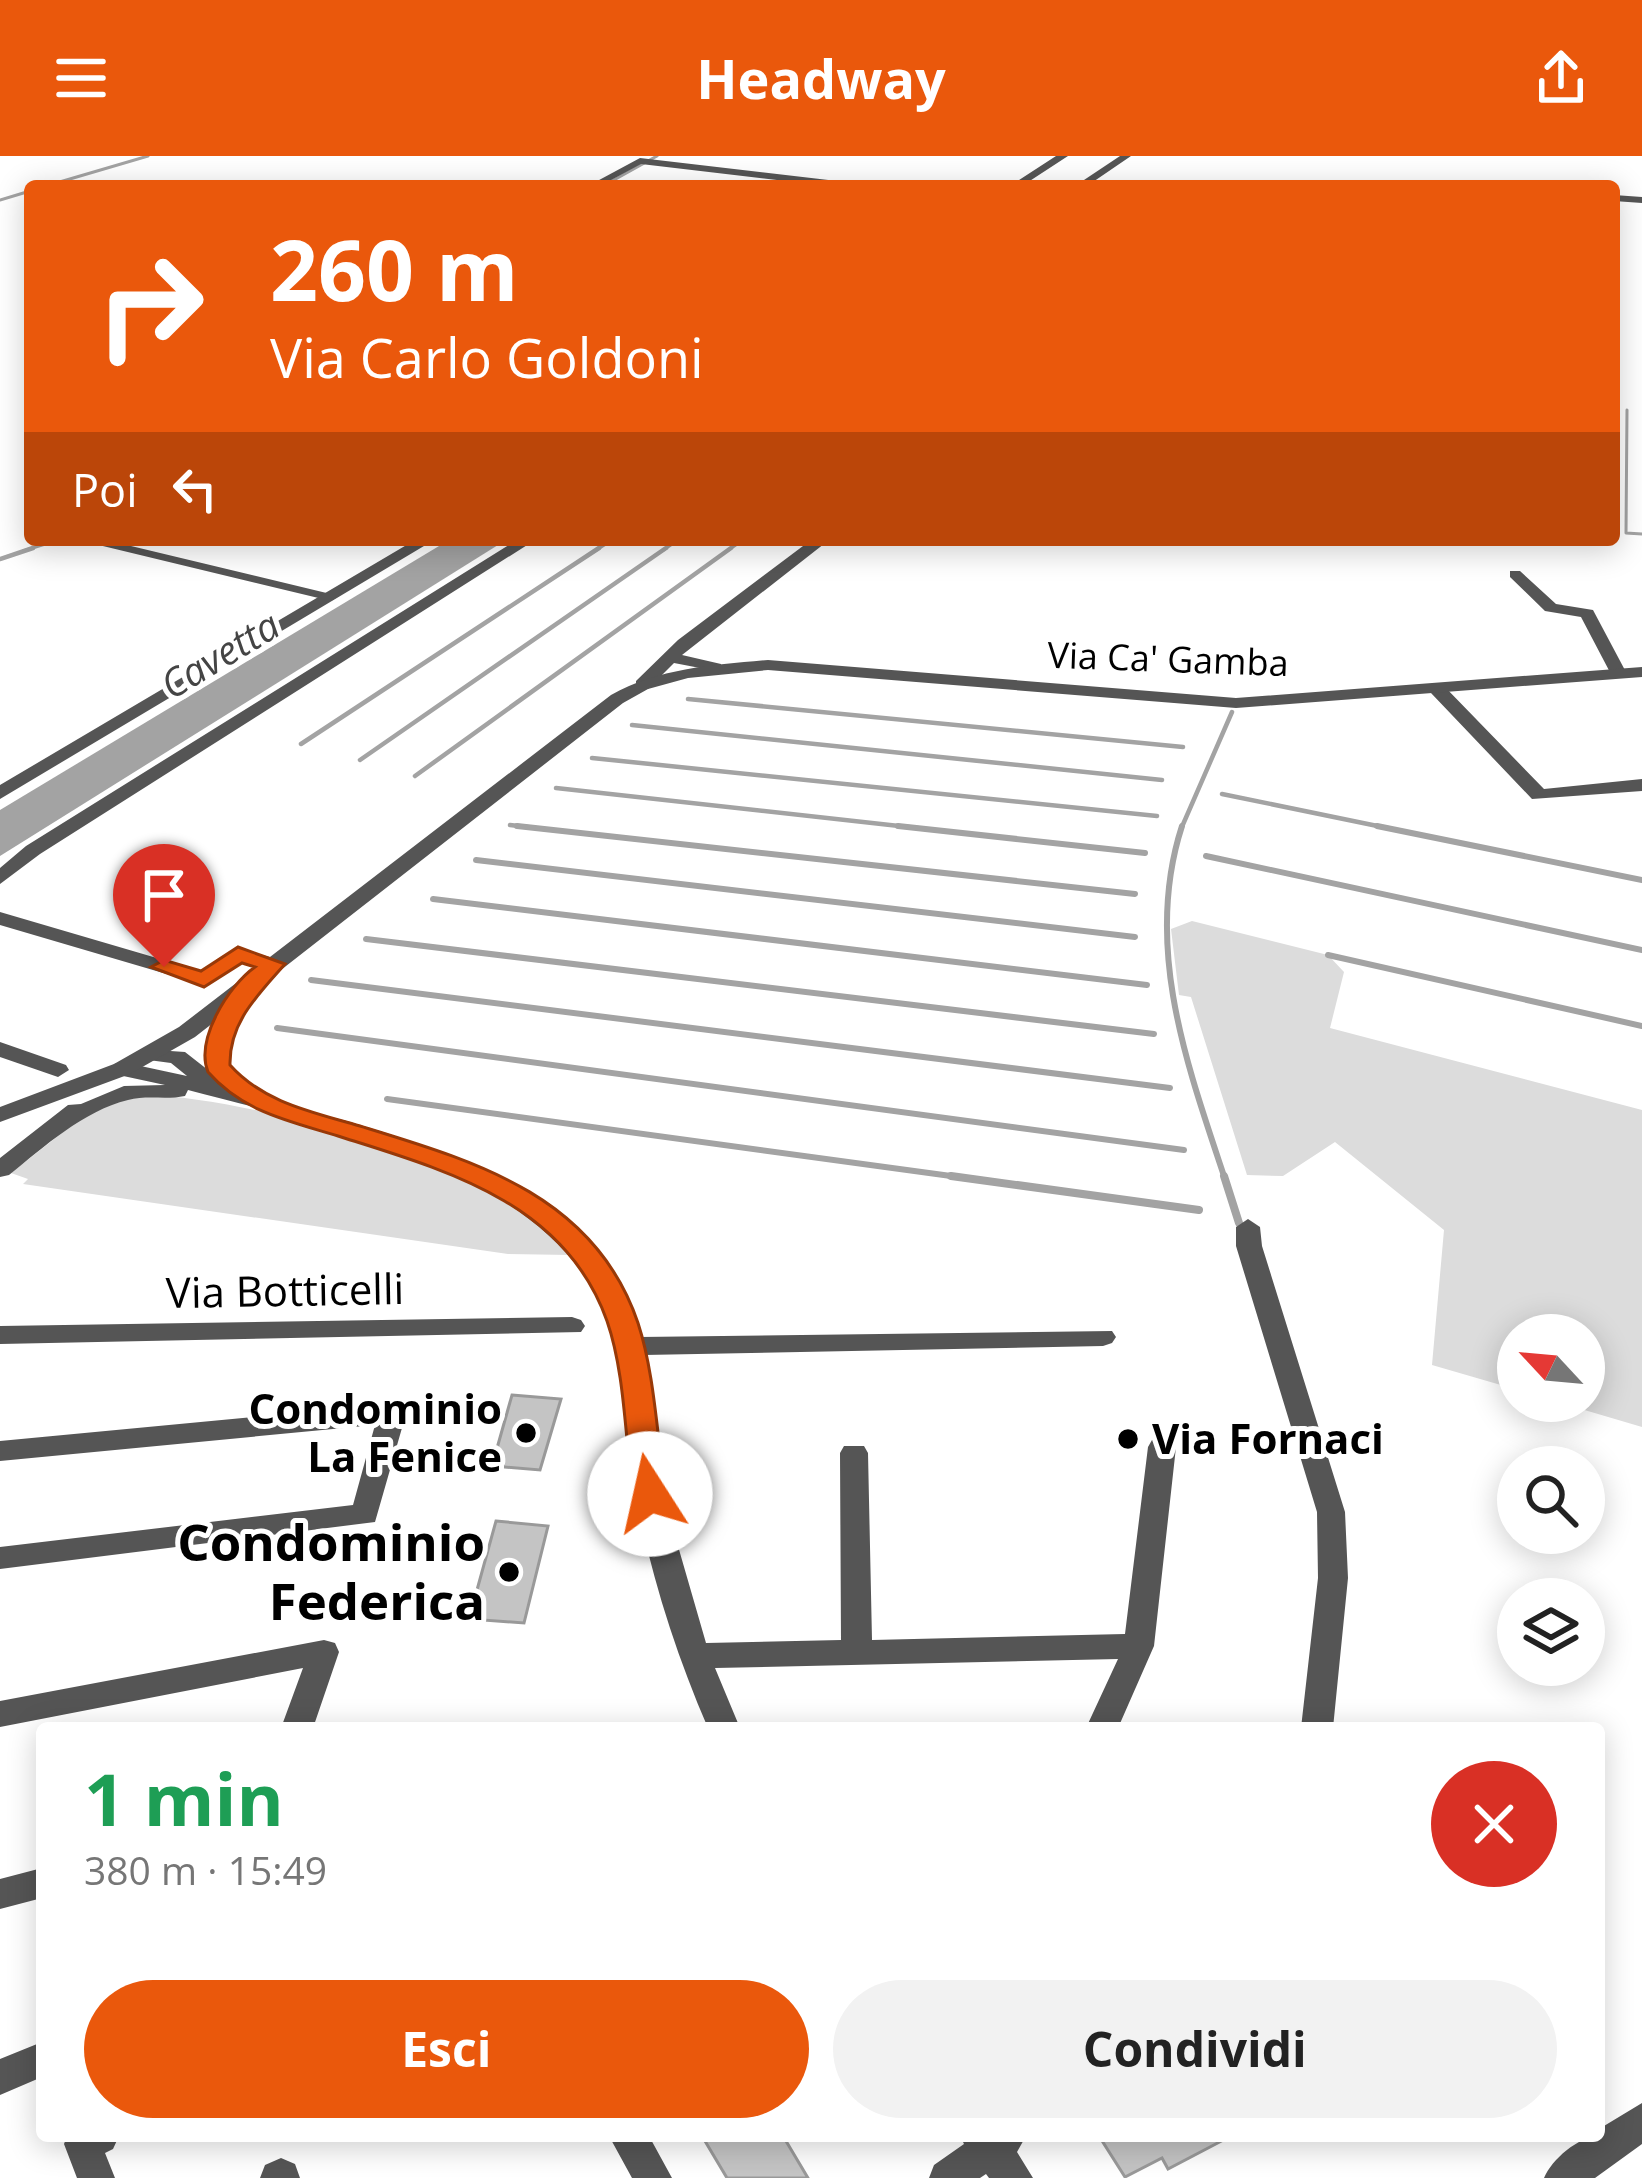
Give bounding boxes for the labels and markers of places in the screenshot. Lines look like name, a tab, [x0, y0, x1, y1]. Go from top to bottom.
pin	[113, 844, 215, 967]
place label: Condominio La Fenice	[249, 1379, 502, 1484]
place label: Via Fornaci	[1152, 1409, 1384, 1466]
marker: Condominio La Fenice	[513, 1420, 539, 1446]
marker: Via Fornaci	[1115, 1426, 1141, 1452]
place label: Condominio Federica	[177, 1506, 485, 1635]
marker: Condominio Federica	[496, 1559, 522, 1585]

